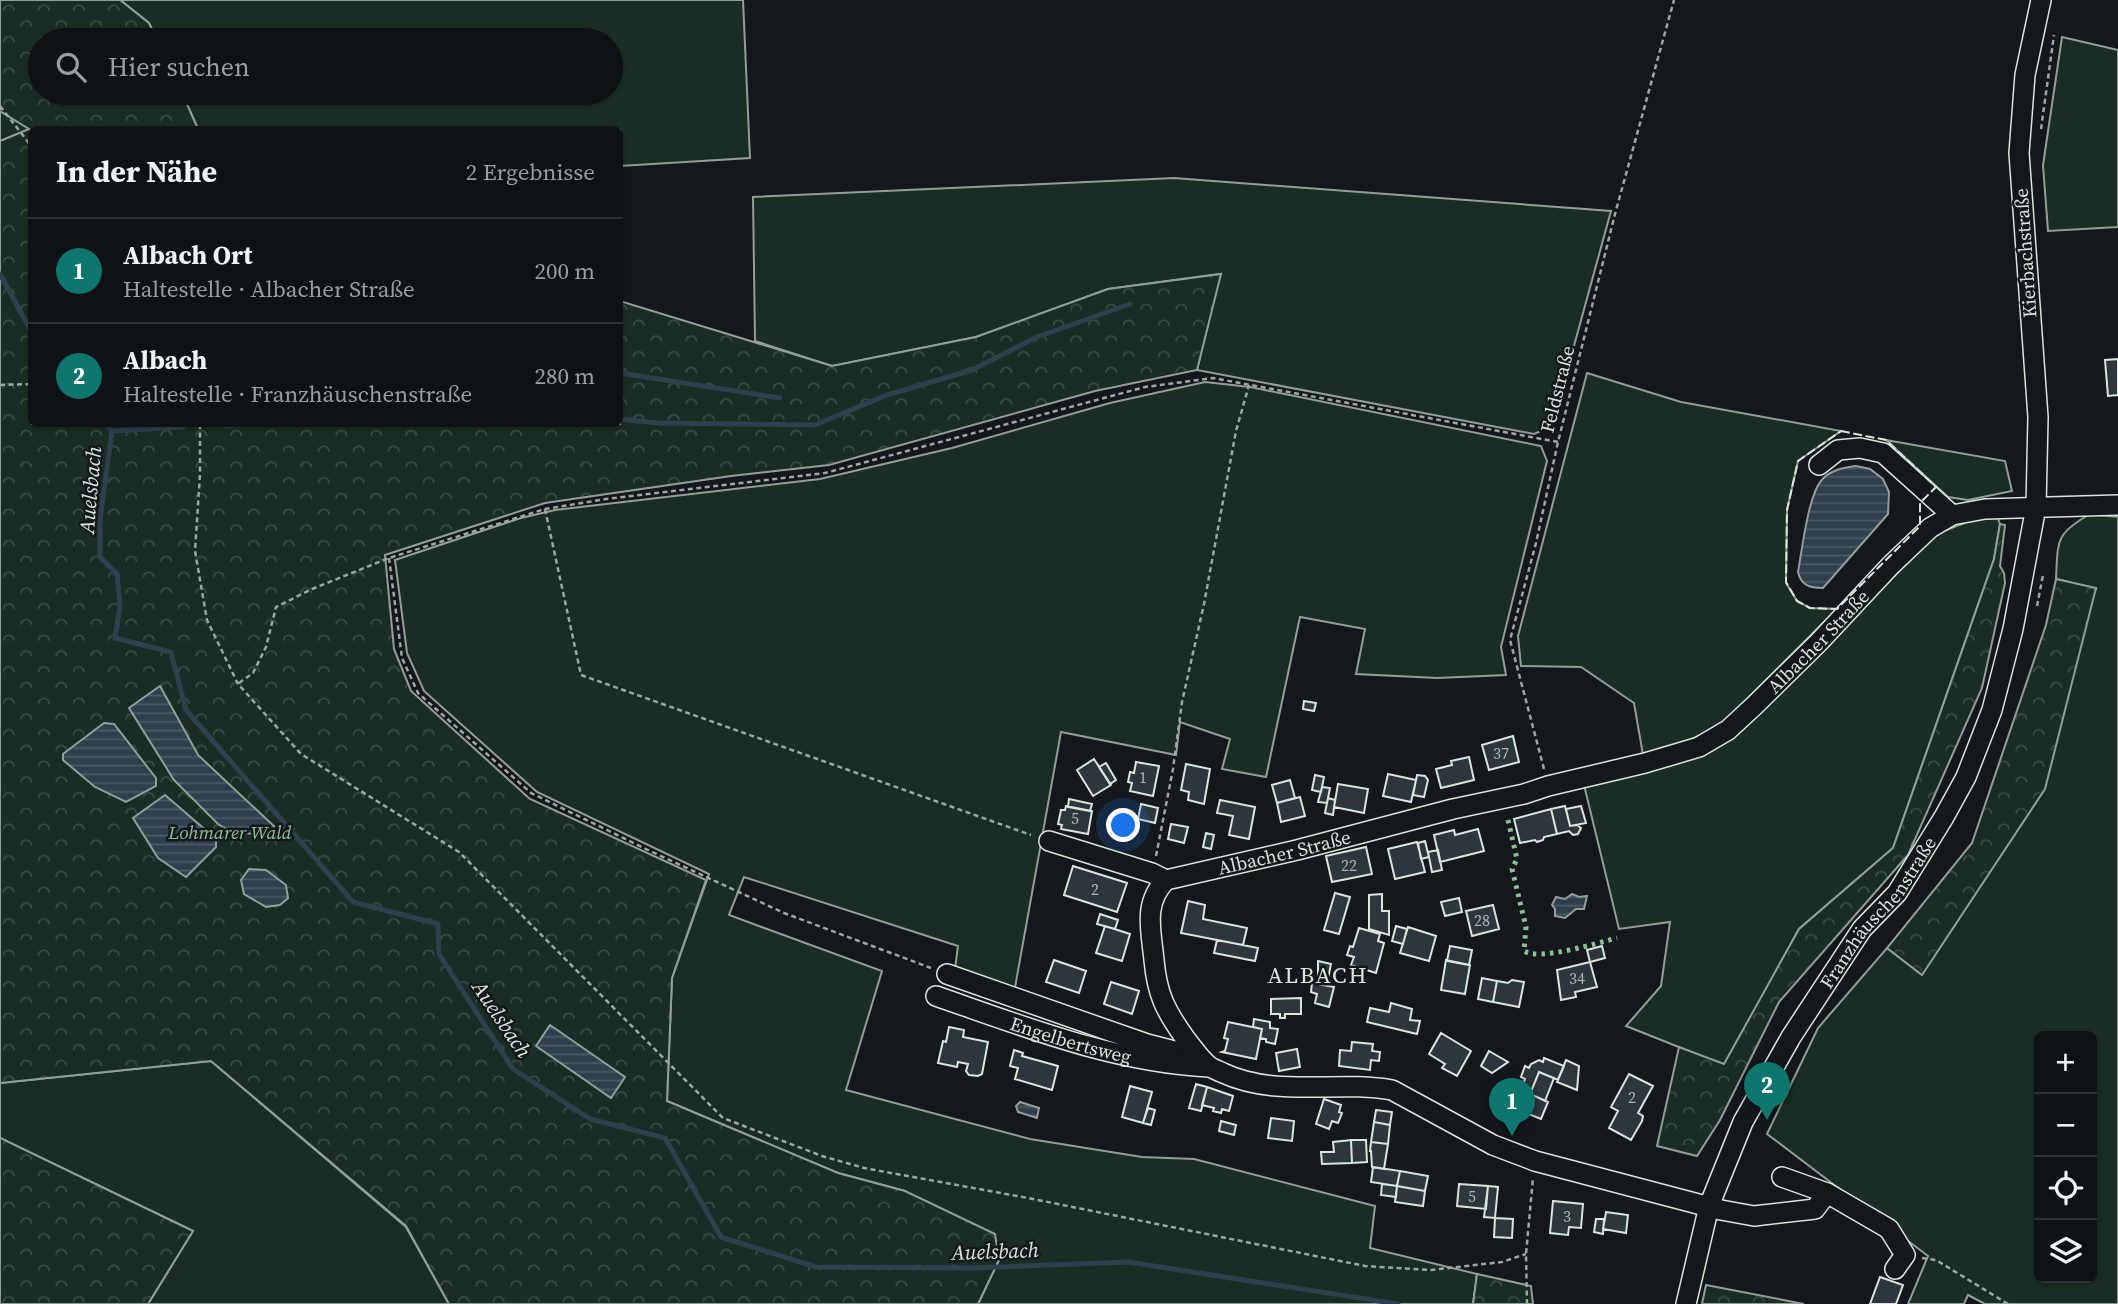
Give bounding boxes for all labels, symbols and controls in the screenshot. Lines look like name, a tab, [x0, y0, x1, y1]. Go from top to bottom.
search box	[28, 28, 623, 105]
icon: search	[52, 48, 90, 86]
text: Hier suchen	[108, 49, 250, 85]
text: In der Nähe	[56, 151, 217, 192]
text: 2 Ergebnisse	[466, 156, 595, 188]
street label: Kierbachstraße	[2008, 187, 2042, 319]
text: Albach Ort	[123, 237, 253, 273]
text: 1	[73, 255, 85, 287]
text: 200 m	[534, 255, 595, 287]
text: Haltestelle · Albacher Straße	[123, 273, 415, 305]
text: Albach	[123, 342, 207, 378]
street label: Feldstraße	[1534, 343, 1580, 435]
text: 2	[73, 360, 85, 392]
text: 280 m	[534, 360, 595, 392]
text: Haltestelle · Franzhäuschenstraße	[123, 378, 472, 410]
water label: Auelsbach	[72, 444, 108, 536]
street label: Albacher Straße	[1761, 584, 1875, 699]
house number: 37	[1493, 742, 1509, 764]
house number: 1	[1139, 766, 1147, 788]
house number: 5	[1071, 807, 1079, 829]
your location	[1106, 808, 1140, 842]
park label: Lohmarer Wald	[167, 819, 292, 845]
street label: Albacher Straße	[1215, 823, 1353, 881]
street label: Franzhäuschenstraße	[1813, 832, 1942, 994]
house number: 22	[1341, 854, 1357, 876]
house number: 2	[1091, 878, 1099, 900]
house number: 28	[1474, 909, 1490, 931]
district label: ALBACH	[1267, 959, 1369, 991]
house number: 34	[1569, 967, 1585, 989]
water label: Auelsbach	[465, 974, 539, 1064]
street label: Engelbertsweg	[1007, 1010, 1134, 1069]
map controls	[2034, 1031, 2097, 1283]
button: +	[2034, 1031, 2097, 1094]
pin: 2	[1744, 1062, 1790, 1120]
pin: 1	[1489, 1078, 1535, 1136]
house number: 2	[1628, 1086, 1636, 1108]
button: −	[2034, 1094, 2097, 1157]
button: locate	[2034, 1157, 2097, 1220]
house number: 5	[1468, 1185, 1476, 1207]
house number: 3	[1563, 1205, 1571, 1227]
button: layers	[2034, 1220, 2097, 1283]
water label: Auelsbach	[950, 1235, 1040, 1267]

